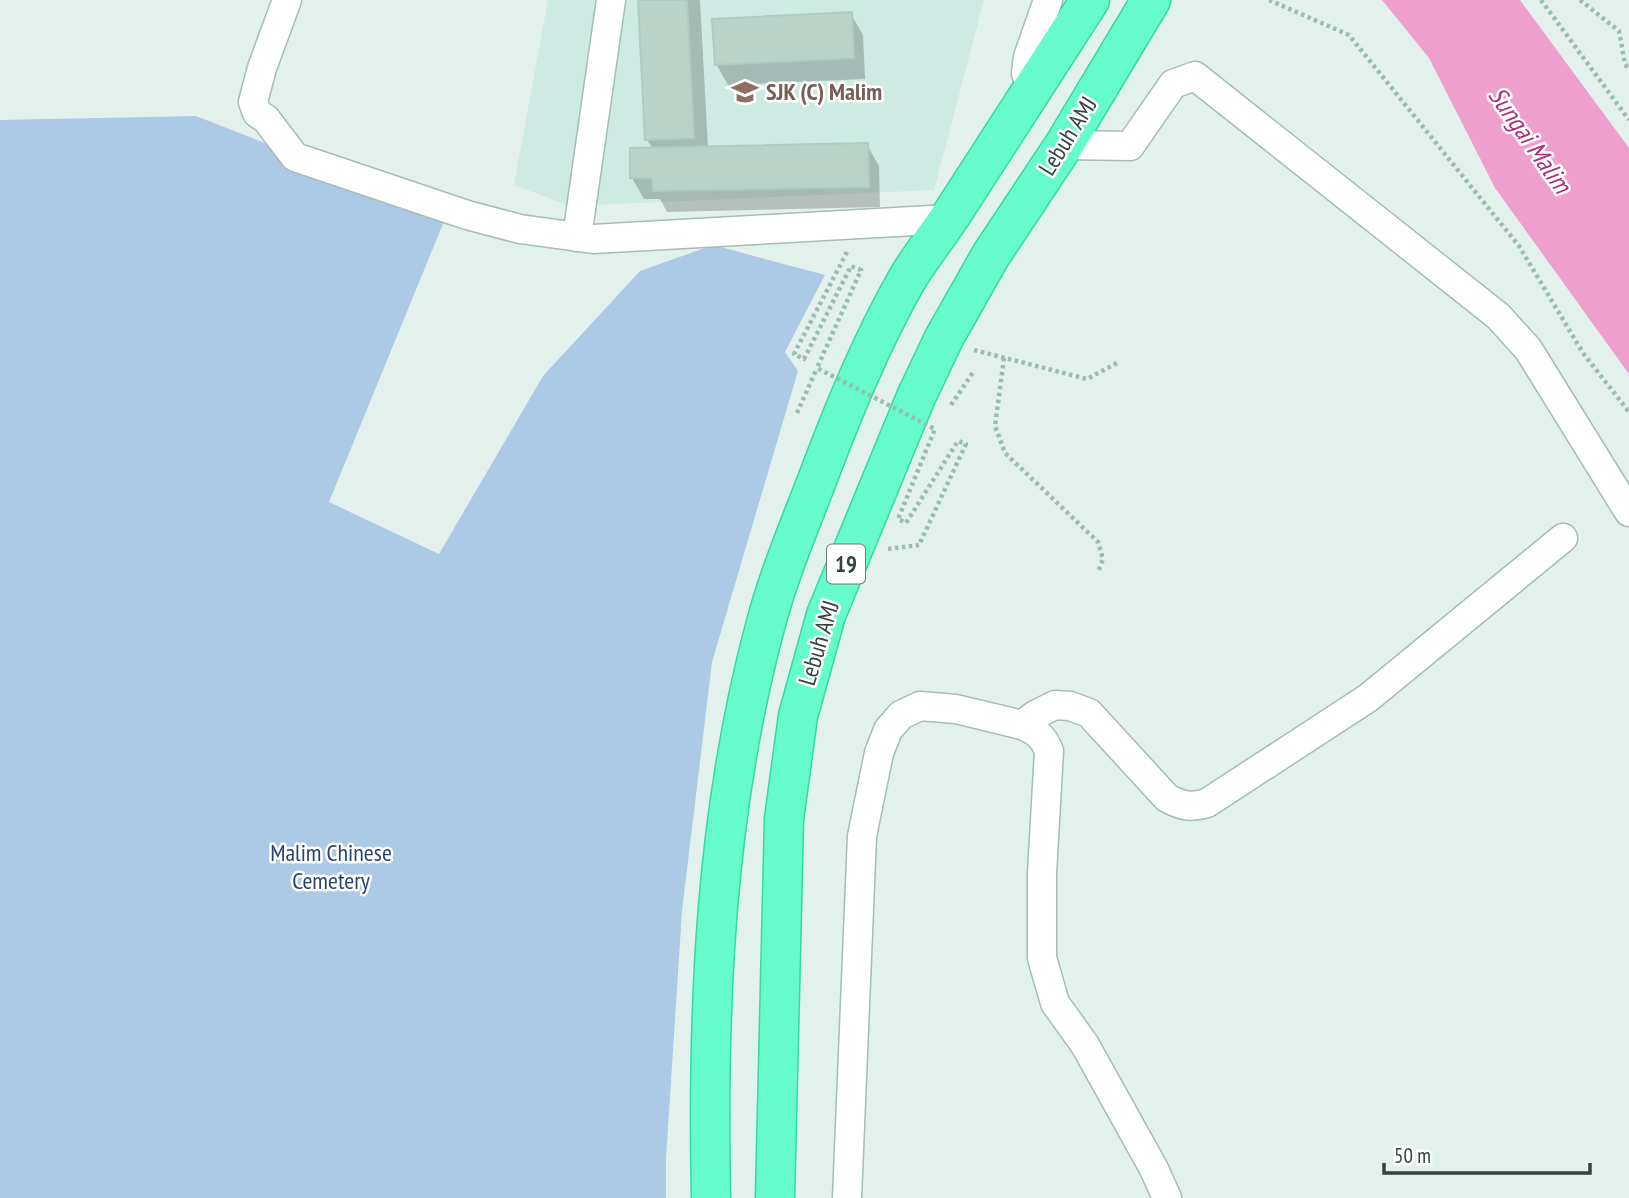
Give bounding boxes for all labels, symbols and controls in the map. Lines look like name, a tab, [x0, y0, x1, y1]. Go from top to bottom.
place label: SJK (C) Malim	[766, 76, 882, 107]
school or university icon: SJK (C) Malim	[730, 77, 760, 107]
water label: Sungai Malim	[1482, 80, 1580, 201]
street label: Lebuh AMJ	[1031, 91, 1104, 181]
road number: 19	[827, 544, 865, 584]
street label: Lebuh AMJ	[791, 597, 846, 689]
park label: Malim Chinese Cemetery	[270, 837, 392, 896]
scale bar	[1384, 1132, 1590, 1176]
text: 50 m	[1394, 1142, 1431, 1169]

